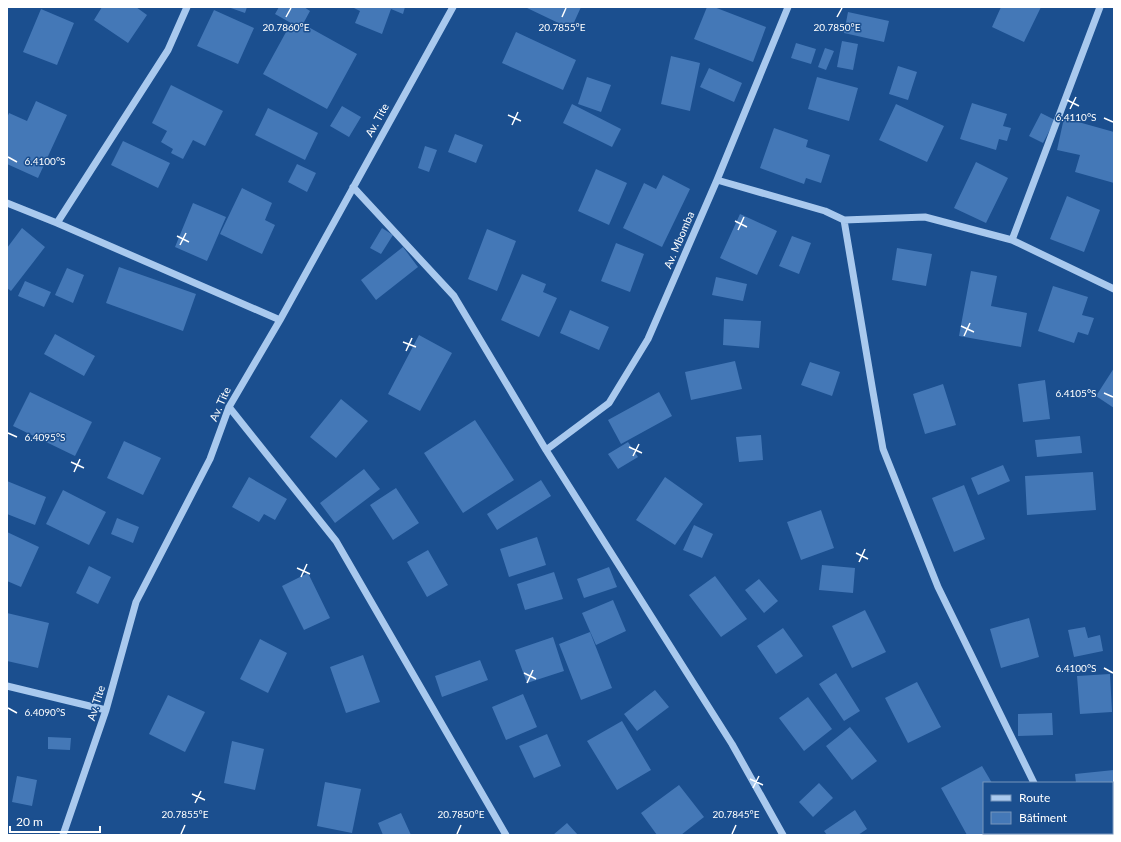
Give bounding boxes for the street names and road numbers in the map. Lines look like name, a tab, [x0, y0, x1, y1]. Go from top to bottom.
street label: Av. Tite	[362, 101, 391, 139]
street label: Av. Mbomba	[661, 209, 696, 270]
street label: Av. Tite	[206, 384, 233, 423]
street label: Av. Tite	[84, 683, 107, 722]

